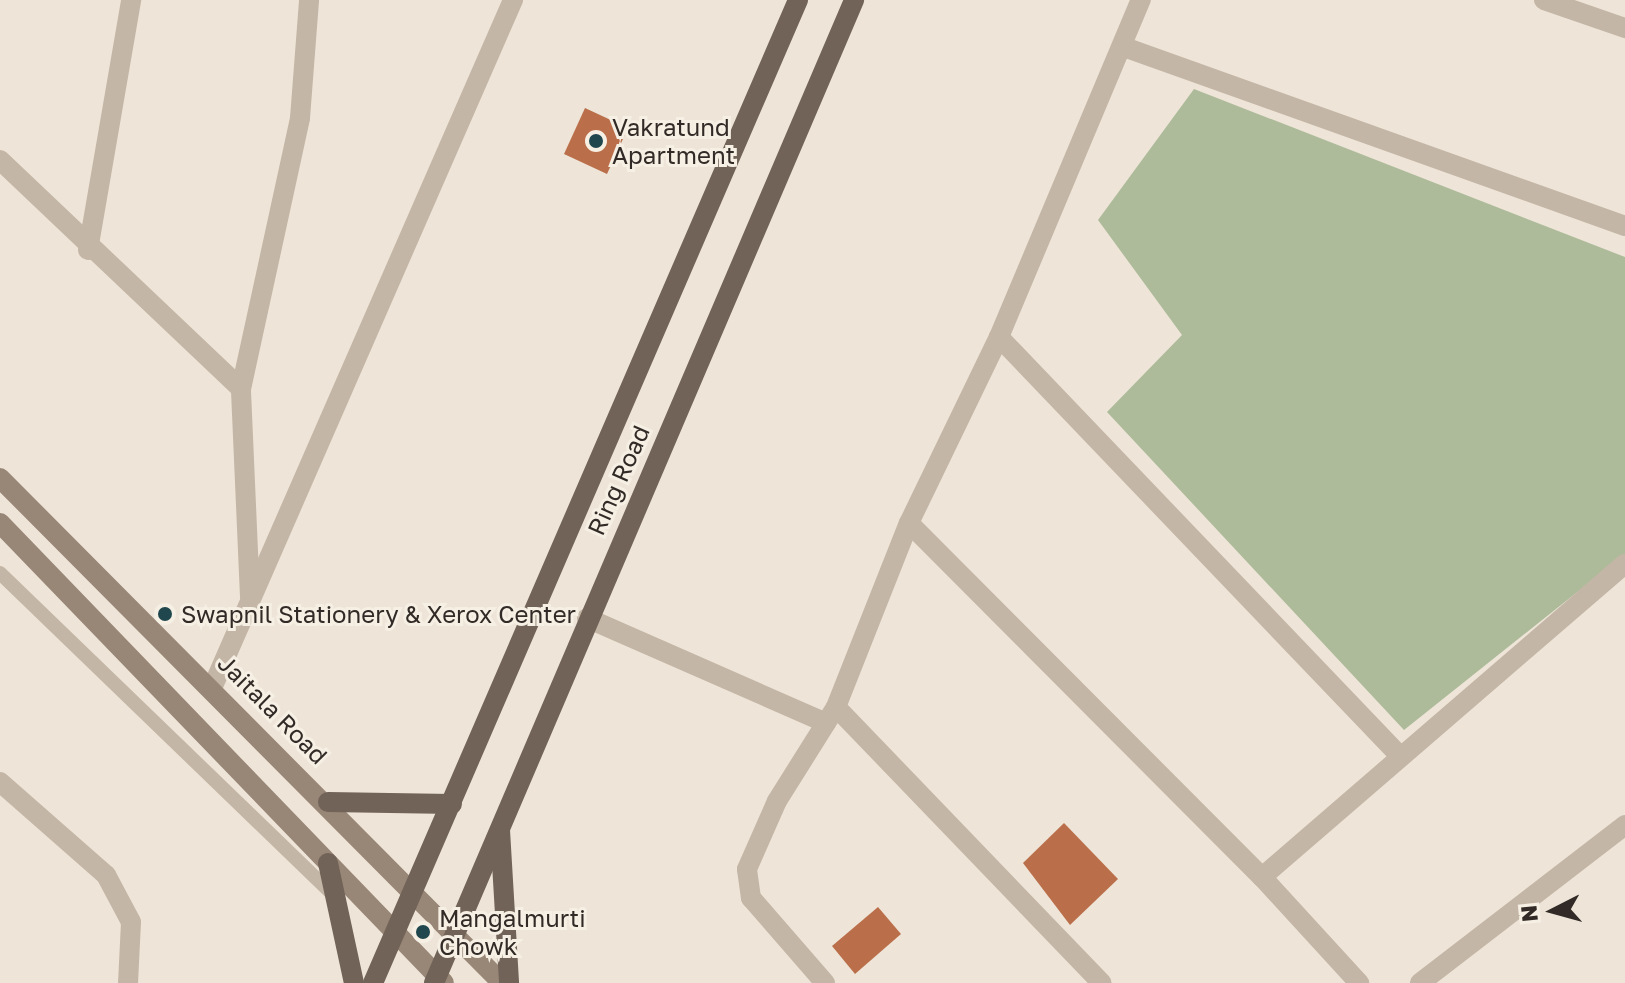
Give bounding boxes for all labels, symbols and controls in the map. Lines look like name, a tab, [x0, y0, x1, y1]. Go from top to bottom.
place label: Vakratund Apartment	[612, 113, 735, 169]
marker: Vakratund Apartment	[587, 132, 605, 150]
street label: Ring Road	[581, 421, 655, 539]
place label: Swapnil Stationery & Xerox Center	[181, 600, 576, 628]
marker: Swapnil Stationery & Xerox Center	[156, 605, 174, 623]
street label: Jaitala Road	[212, 648, 334, 770]
north arrow	[1513, 871, 1593, 951]
place label: Mangalmurti Chowk	[439, 904, 586, 960]
text: N	[1514, 904, 1543, 923]
marker: Mangalmurti Chowk	[414, 923, 432, 941]

